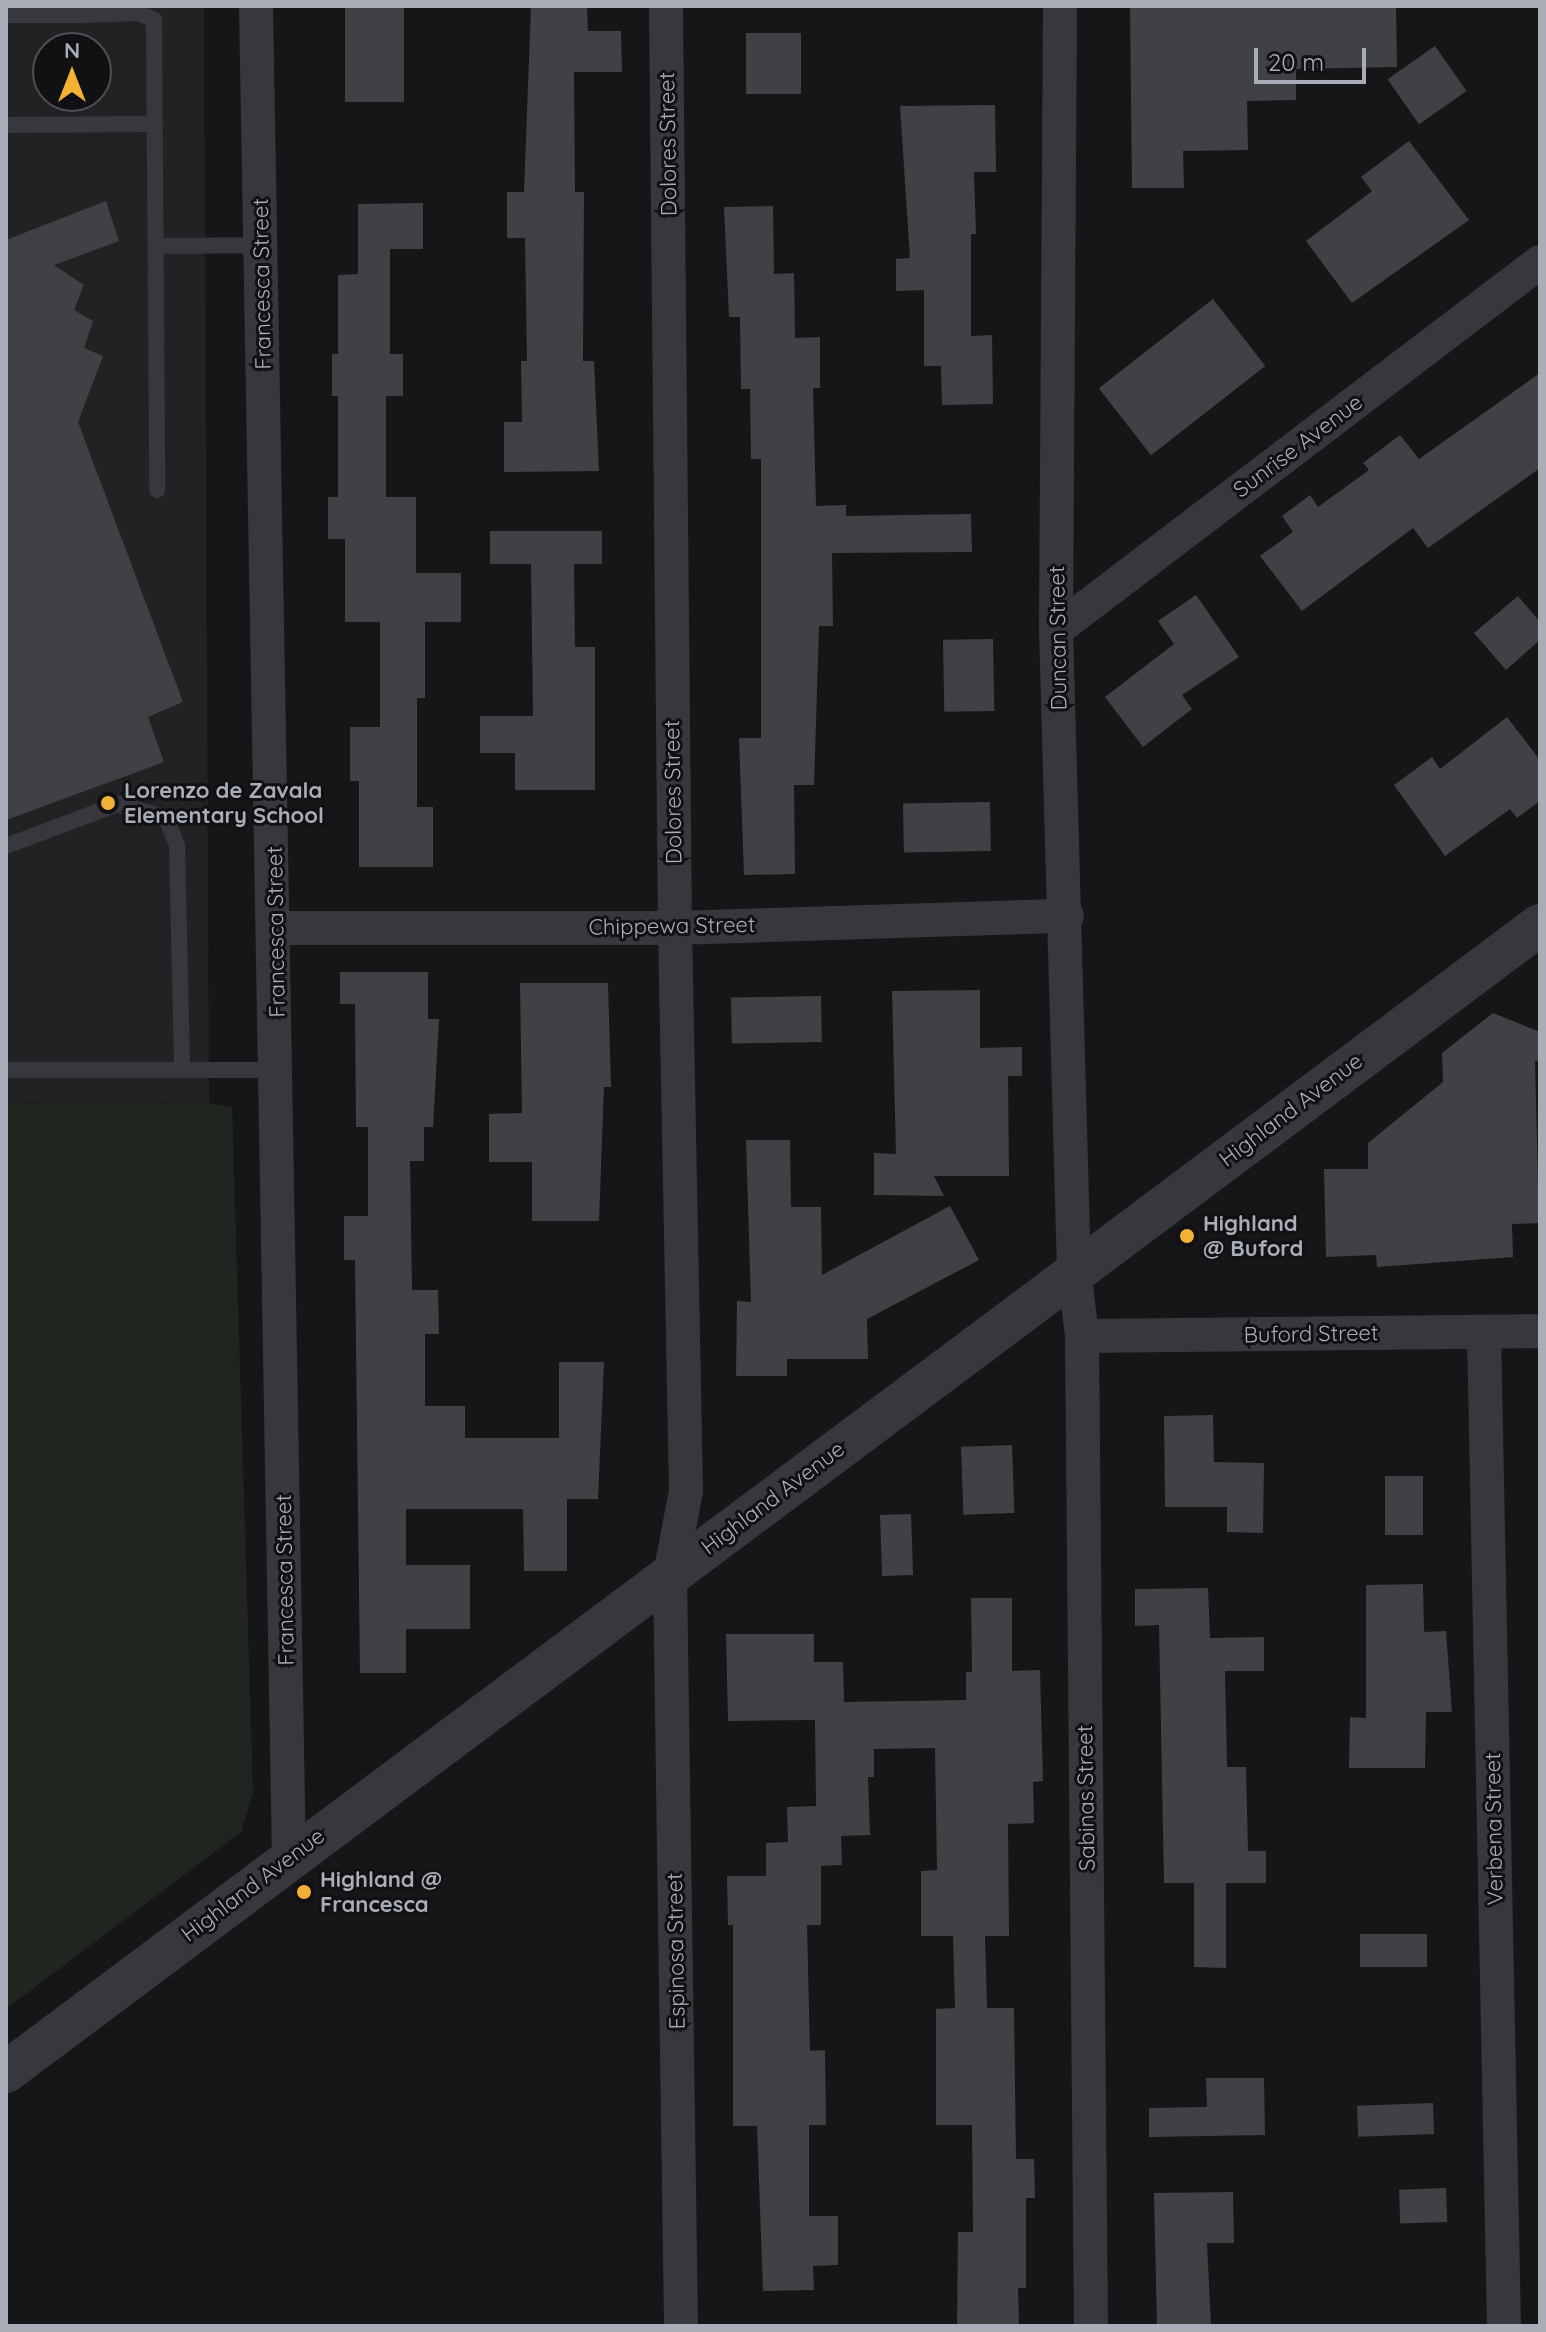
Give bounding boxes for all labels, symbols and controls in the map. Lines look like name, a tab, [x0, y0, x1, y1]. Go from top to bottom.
north arrow	[32, 32, 112, 112]
scale bar	[1258, 32, 1370, 82]
text: N	[64, 36, 80, 64]
text: 20 m	[1268, 47, 1324, 77]
street label: Dolores Street	[654, 72, 682, 216]
street label: Francesca Street	[247, 198, 277, 370]
street label: Sunrise Avenue	[1228, 389, 1368, 503]
street label: Duncan Street	[1044, 565, 1072, 711]
street label: Dolores Street	[659, 720, 687, 864]
place label: Lorenzo de Zavala Elementary School	[124, 777, 324, 828]
marker: Lorenzo de Zavala Elementary School	[99, 794, 117, 812]
street label: Francesca Street	[261, 846, 291, 1018]
street label: Chippewa Street	[588, 911, 756, 941]
street label: Highland Avenue	[1214, 1048, 1368, 1172]
place label: Highland @ Buford	[1203, 1210, 1303, 1262]
marker: Highland @ Buford	[1178, 1227, 1196, 1245]
street label: Buford Street	[1243, 1320, 1379, 1348]
street label: Highland Avenue	[696, 1436, 850, 1560]
street label: Francesca Street	[270, 1494, 300, 1666]
street label: Sabinas Street	[1072, 1725, 1100, 1871]
street label: Verbena Street	[1479, 1752, 1509, 1906]
street label: Highland Avenue	[176, 1823, 330, 1947]
place label: Highland @ Francesca	[320, 1866, 442, 1918]
street label: Espinosa Street	[661, 1872, 691, 2030]
marker: Highland @ Francesca	[295, 1883, 313, 1901]

